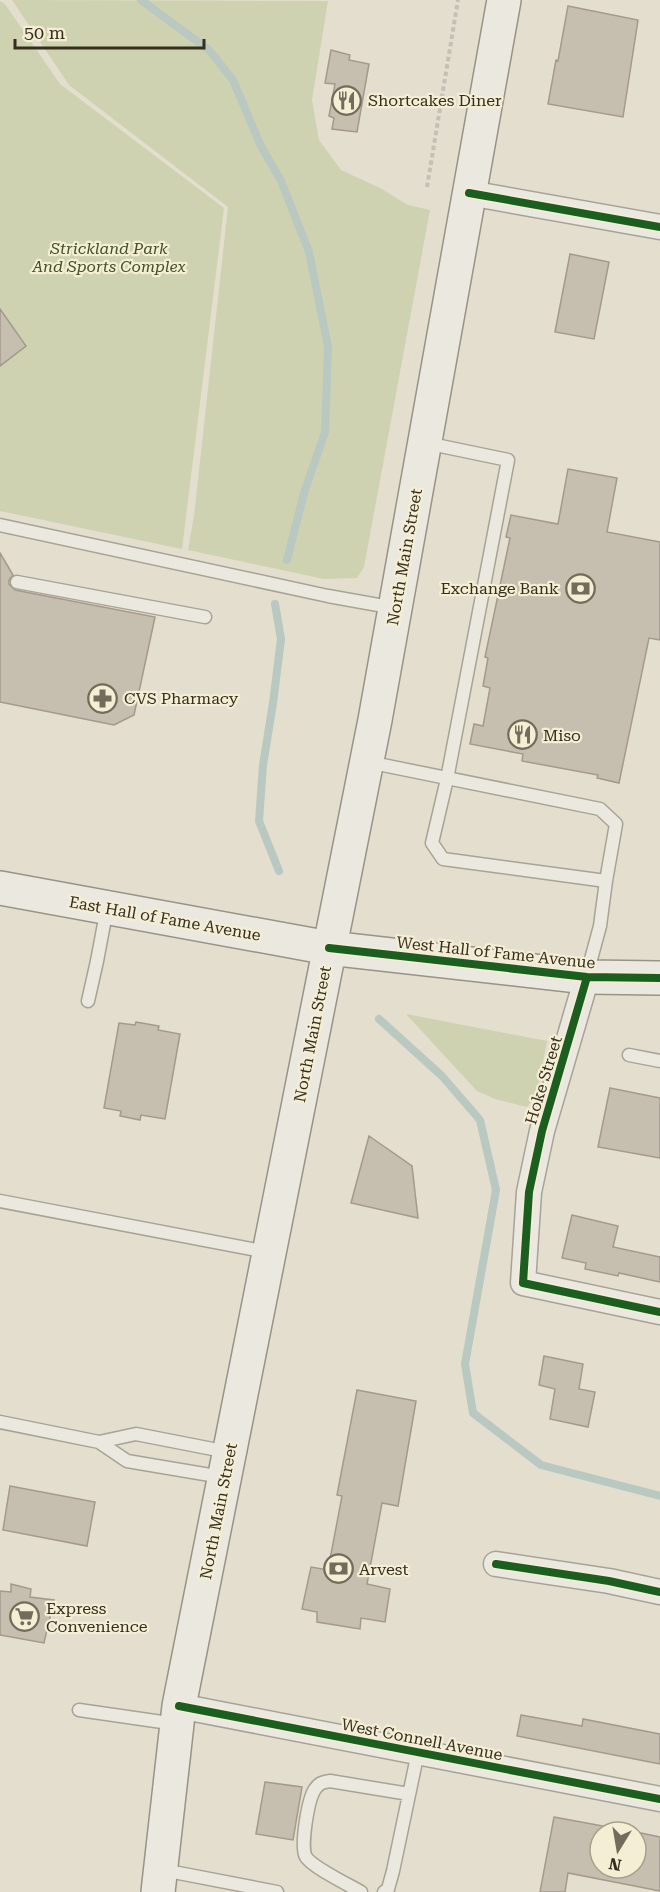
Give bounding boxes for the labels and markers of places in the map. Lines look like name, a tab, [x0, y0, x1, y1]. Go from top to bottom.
restaurant icon: Shortcakes Diner	[331, 84, 363, 116]
place label: Shortcakes Diner	[368, 91, 502, 110]
bank icon: Exchange Bank	[564, 572, 596, 604]
place label: Exchange Bank	[440, 579, 559, 598]
pharmacy icon: CVS Pharmacy	[87, 682, 119, 714]
place label: CVS Pharmacy	[124, 689, 239, 708]
restaurant icon: Miso	[506, 719, 538, 751]
place label: Miso	[543, 726, 581, 745]
bank icon: Arvest	[322, 1553, 354, 1585]
place label: Arvest	[359, 1560, 408, 1579]
place label: Express Convenience	[46, 1599, 148, 1636]
supermarket icon: Express Convenience	[9, 1601, 41, 1633]

